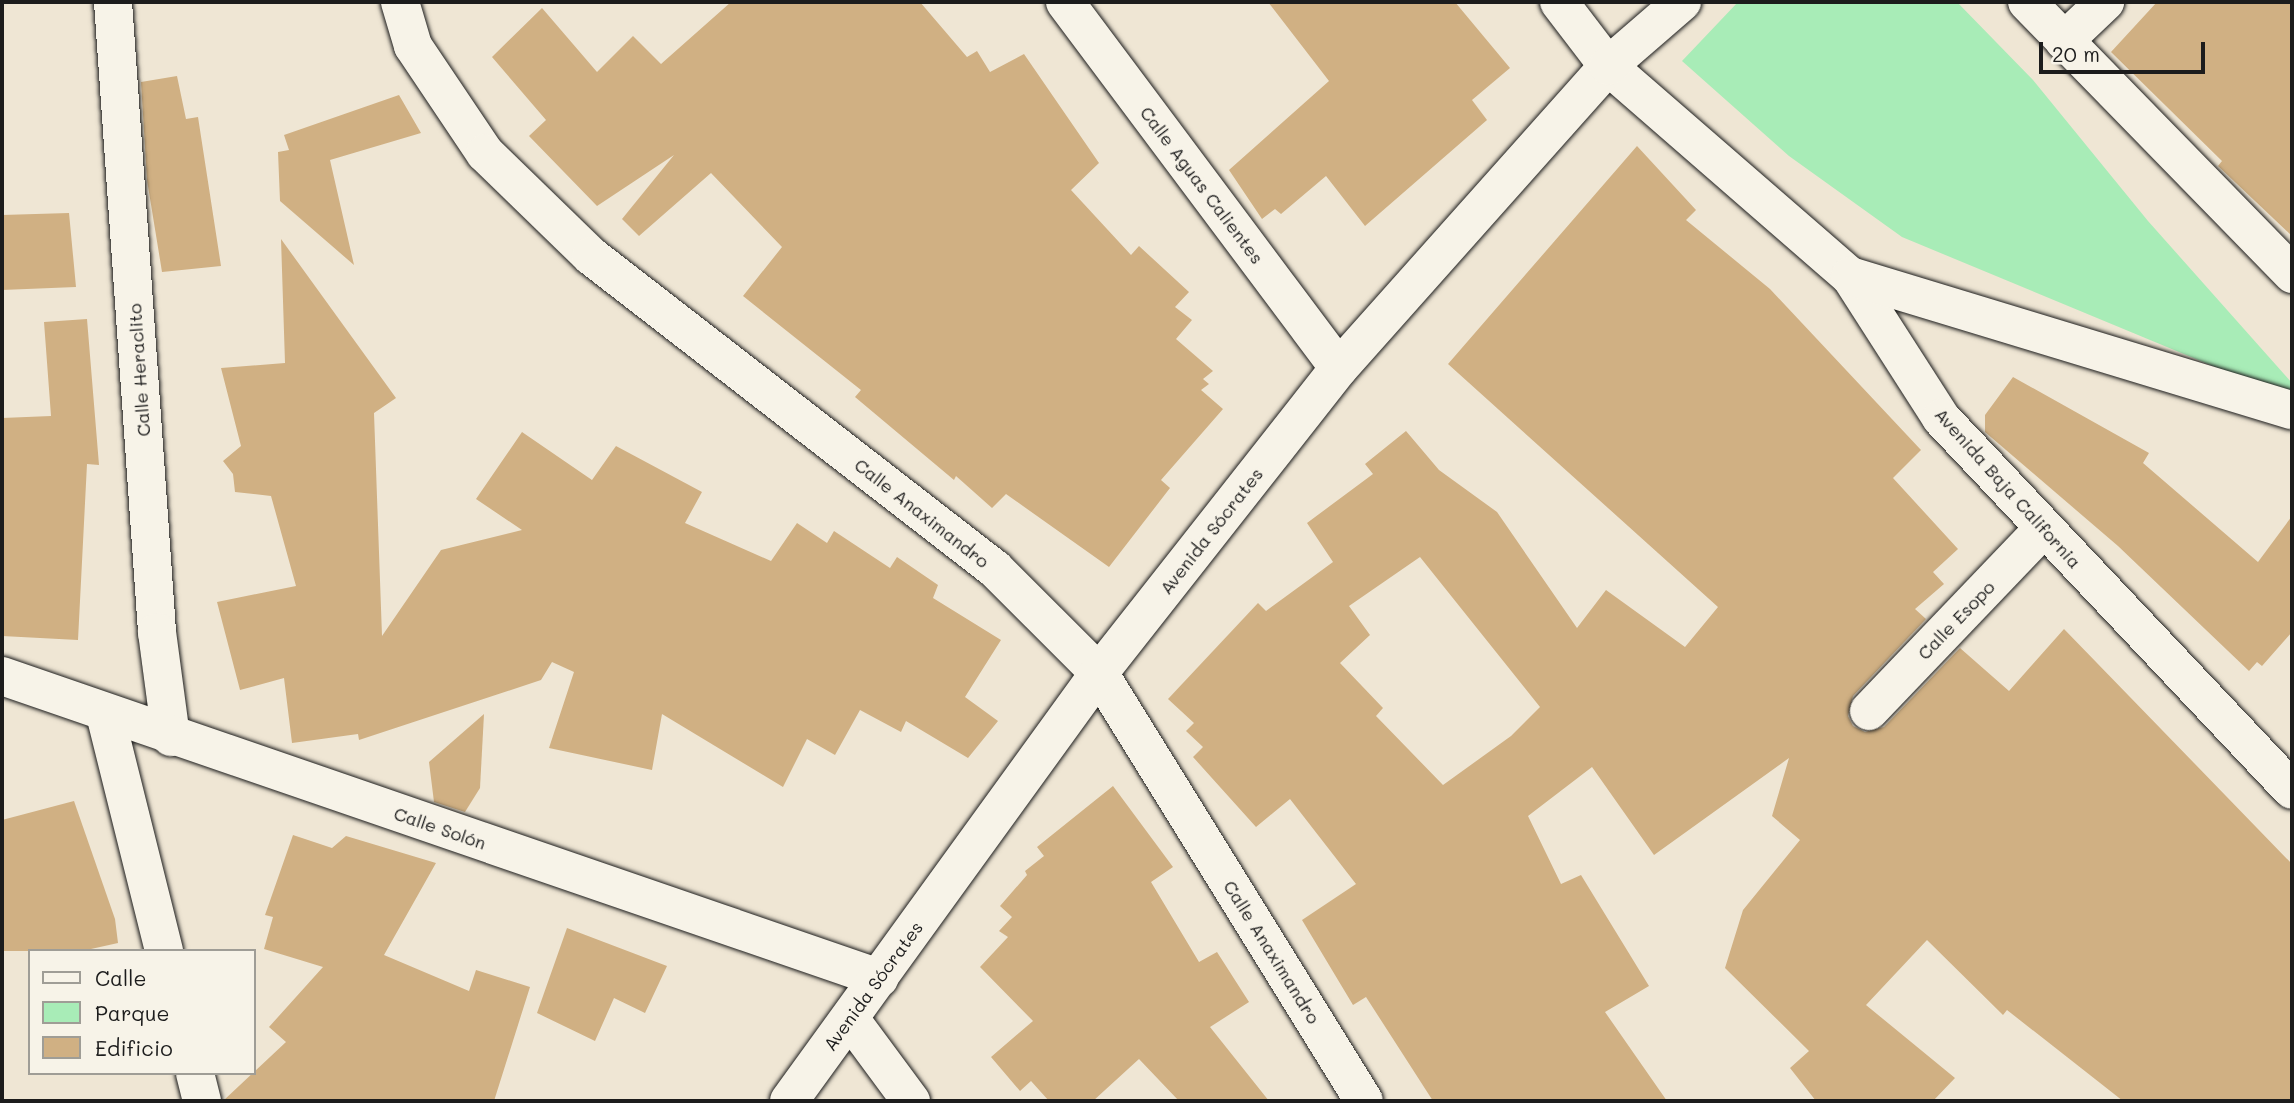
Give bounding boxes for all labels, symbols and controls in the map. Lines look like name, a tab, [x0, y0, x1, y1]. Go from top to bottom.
scale bar	[2042, 28, 2208, 72]
text: 20 m	[2052, 40, 2100, 67]
street label: Calle Aguas Calientes	[1136, 102, 1268, 268]
street label: Calle Heraclito	[124, 303, 154, 437]
street label: Avenida Baja California	[1930, 403, 2086, 573]
street label: Calle Anaximandro	[850, 454, 994, 572]
street label: Avenida Sócrates	[1155, 463, 1267, 599]
street label: Calle Esopo	[1913, 576, 1999, 664]
street label: Calle Solón	[391, 802, 489, 854]
street label: Calle Anaximandro	[1219, 876, 1325, 1028]
street label: Avenida Sócrates	[819, 917, 927, 1055]
legend	[28, 949, 256, 1075]
text: Calle	[95, 964, 147, 991]
text: Parque	[95, 999, 169, 1026]
text: Edificio	[95, 1034, 173, 1061]

